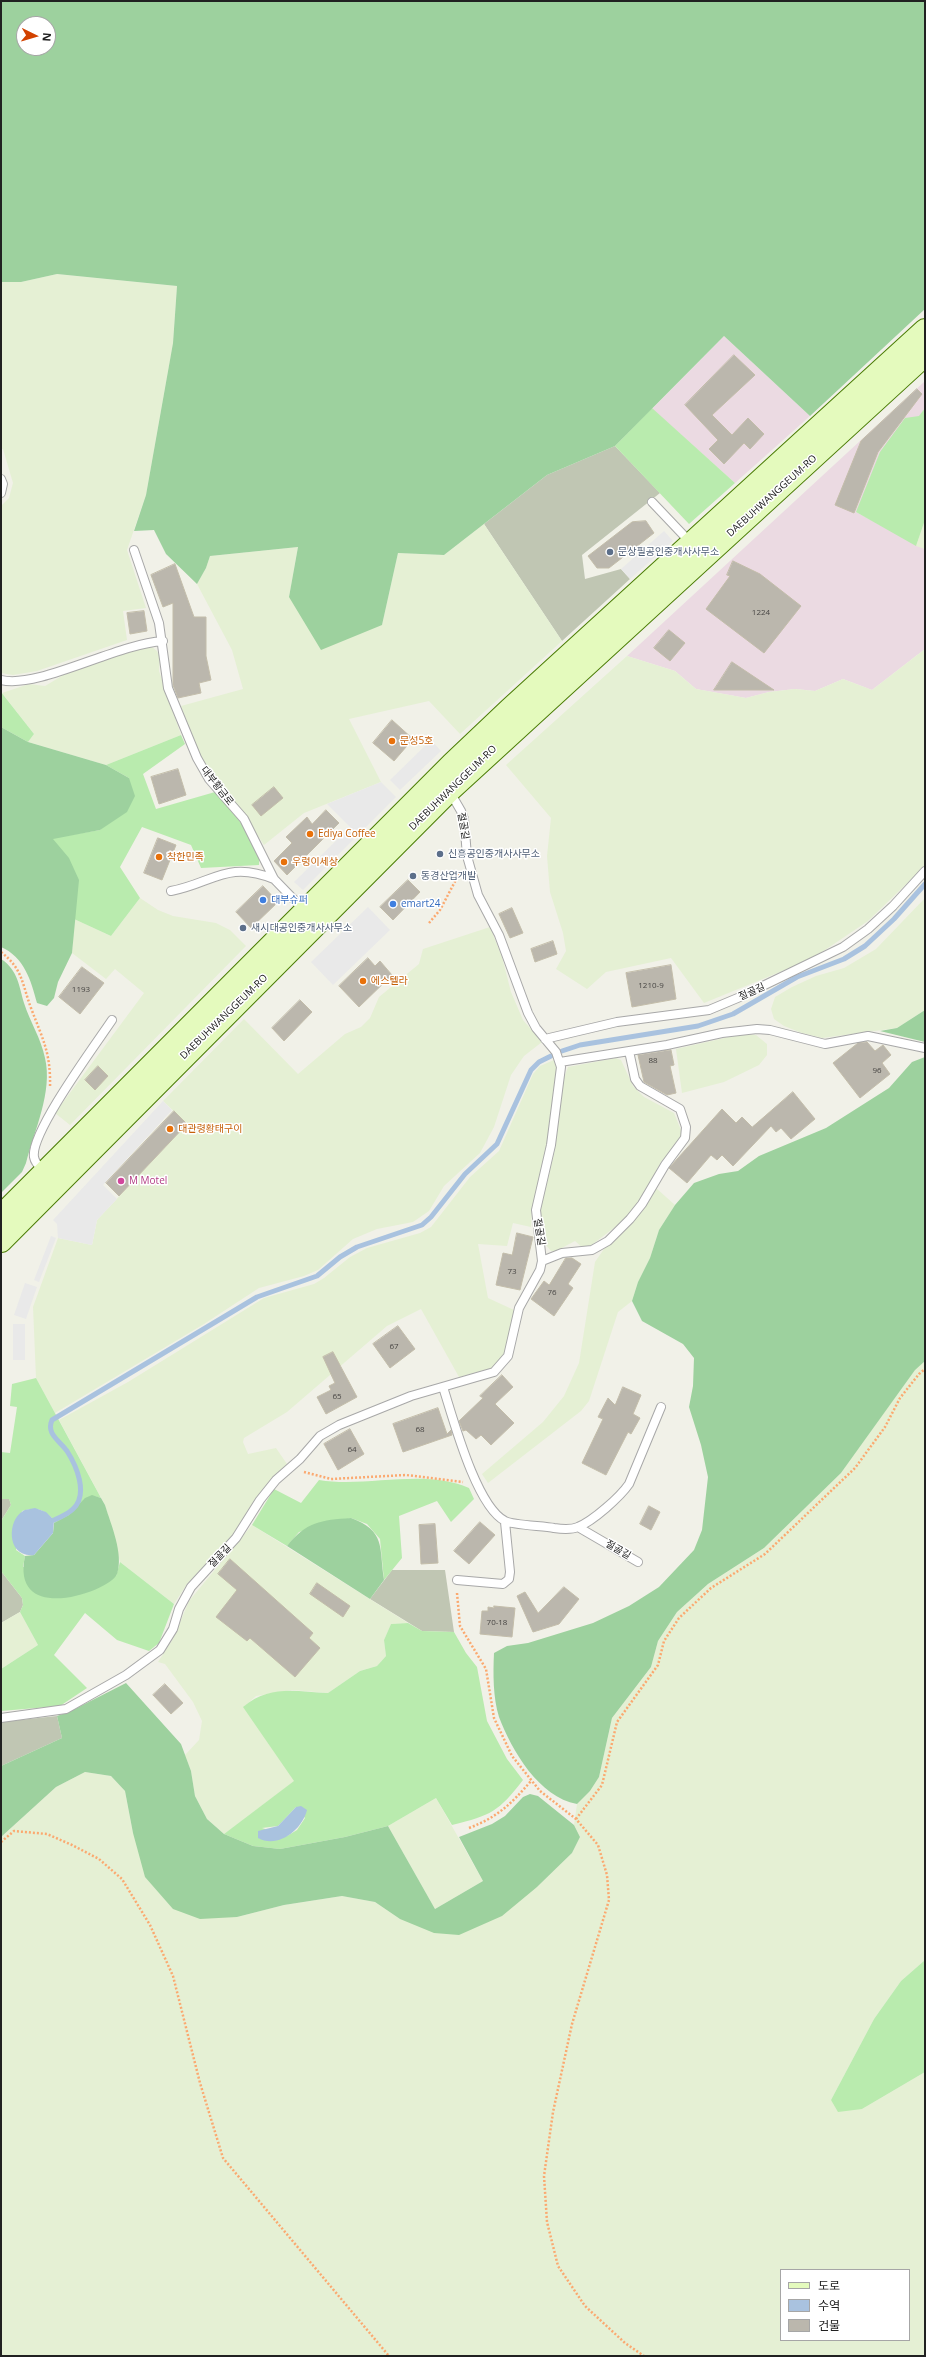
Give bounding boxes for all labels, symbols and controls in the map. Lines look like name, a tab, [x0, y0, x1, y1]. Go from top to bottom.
north arrow	[16, 16, 56, 56]
text: N	[40, 32, 55, 42]
street label: DAEBUHWANGGEUM-RO	[725, 452, 819, 540]
place label: 문상필공인중개사사무소	[618, 546, 719, 558]
marker: 문상필공인중개사사무소	[605, 547, 615, 557]
house number: 1224	[752, 608, 770, 618]
place label: 문성5호	[400, 735, 433, 747]
marker: 문성5호	[387, 736, 397, 746]
street label: DAEBUHWANGGEUM-RO	[407, 743, 499, 833]
street label: 대부황금로	[198, 764, 236, 808]
street label: 절골길	[455, 811, 471, 841]
place label: Ediya Coffee	[318, 828, 376, 840]
marker: Ediya Coffee	[305, 829, 315, 839]
place label: 신흥공인중개사사무소	[448, 848, 540, 860]
marker: 신흥공인중개사사무소	[435, 849, 445, 859]
place label: 착한민족	[167, 851, 204, 863]
marker: 착한민족	[154, 852, 164, 862]
place label: 우렁이세상	[292, 856, 338, 868]
marker: 우렁이세상	[279, 857, 289, 867]
place label: 동경산업개발	[421, 870, 476, 882]
marker: 동경산업개발	[408, 871, 418, 881]
place label: 대부슈퍼	[271, 894, 308, 906]
marker: 대부슈퍼	[258, 895, 268, 905]
place label: emart24	[401, 898, 441, 910]
marker: emart24	[388, 899, 398, 909]
place label: 새시대공인중개사사무소	[251, 922, 352, 934]
marker: 새시대공인중개사사무소	[238, 923, 248, 933]
street label: DAEBUHWANGGEUM-RO	[178, 972, 270, 1062]
place label: 에스텔라	[371, 975, 408, 987]
marker: 에스텔라	[358, 976, 368, 986]
house number: 1210-9	[638, 981, 664, 991]
street label: 절골길	[737, 981, 767, 1003]
house number: 1193	[72, 985, 90, 995]
house number: 88	[648, 1056, 658, 1066]
house number: 96	[872, 1066, 882, 1076]
place label: 대관령황태구이	[178, 1123, 242, 1135]
marker: 대관령황태구이	[165, 1124, 175, 1134]
place label: M Motel	[129, 1175, 167, 1187]
marker: M Motel	[116, 1176, 126, 1186]
street label: 절골길	[531, 1217, 547, 1247]
house number: 73	[507, 1267, 517, 1277]
house number: 76	[547, 1288, 557, 1298]
house number: 67	[389, 1342, 399, 1352]
house number: 65	[332, 1392, 342, 1402]
house number: 68	[415, 1425, 425, 1435]
house number: 64	[347, 1445, 357, 1455]
street label: 절골길	[603, 1538, 633, 1562]
street label: 절골길	[206, 1542, 234, 1570]
house number: 70-18	[487, 1618, 507, 1628]
legend	[780, 2269, 910, 2341]
text: 도로	[818, 2277, 840, 2294]
text: 수역	[818, 2297, 840, 2314]
text: 건물	[818, 2317, 840, 2334]

